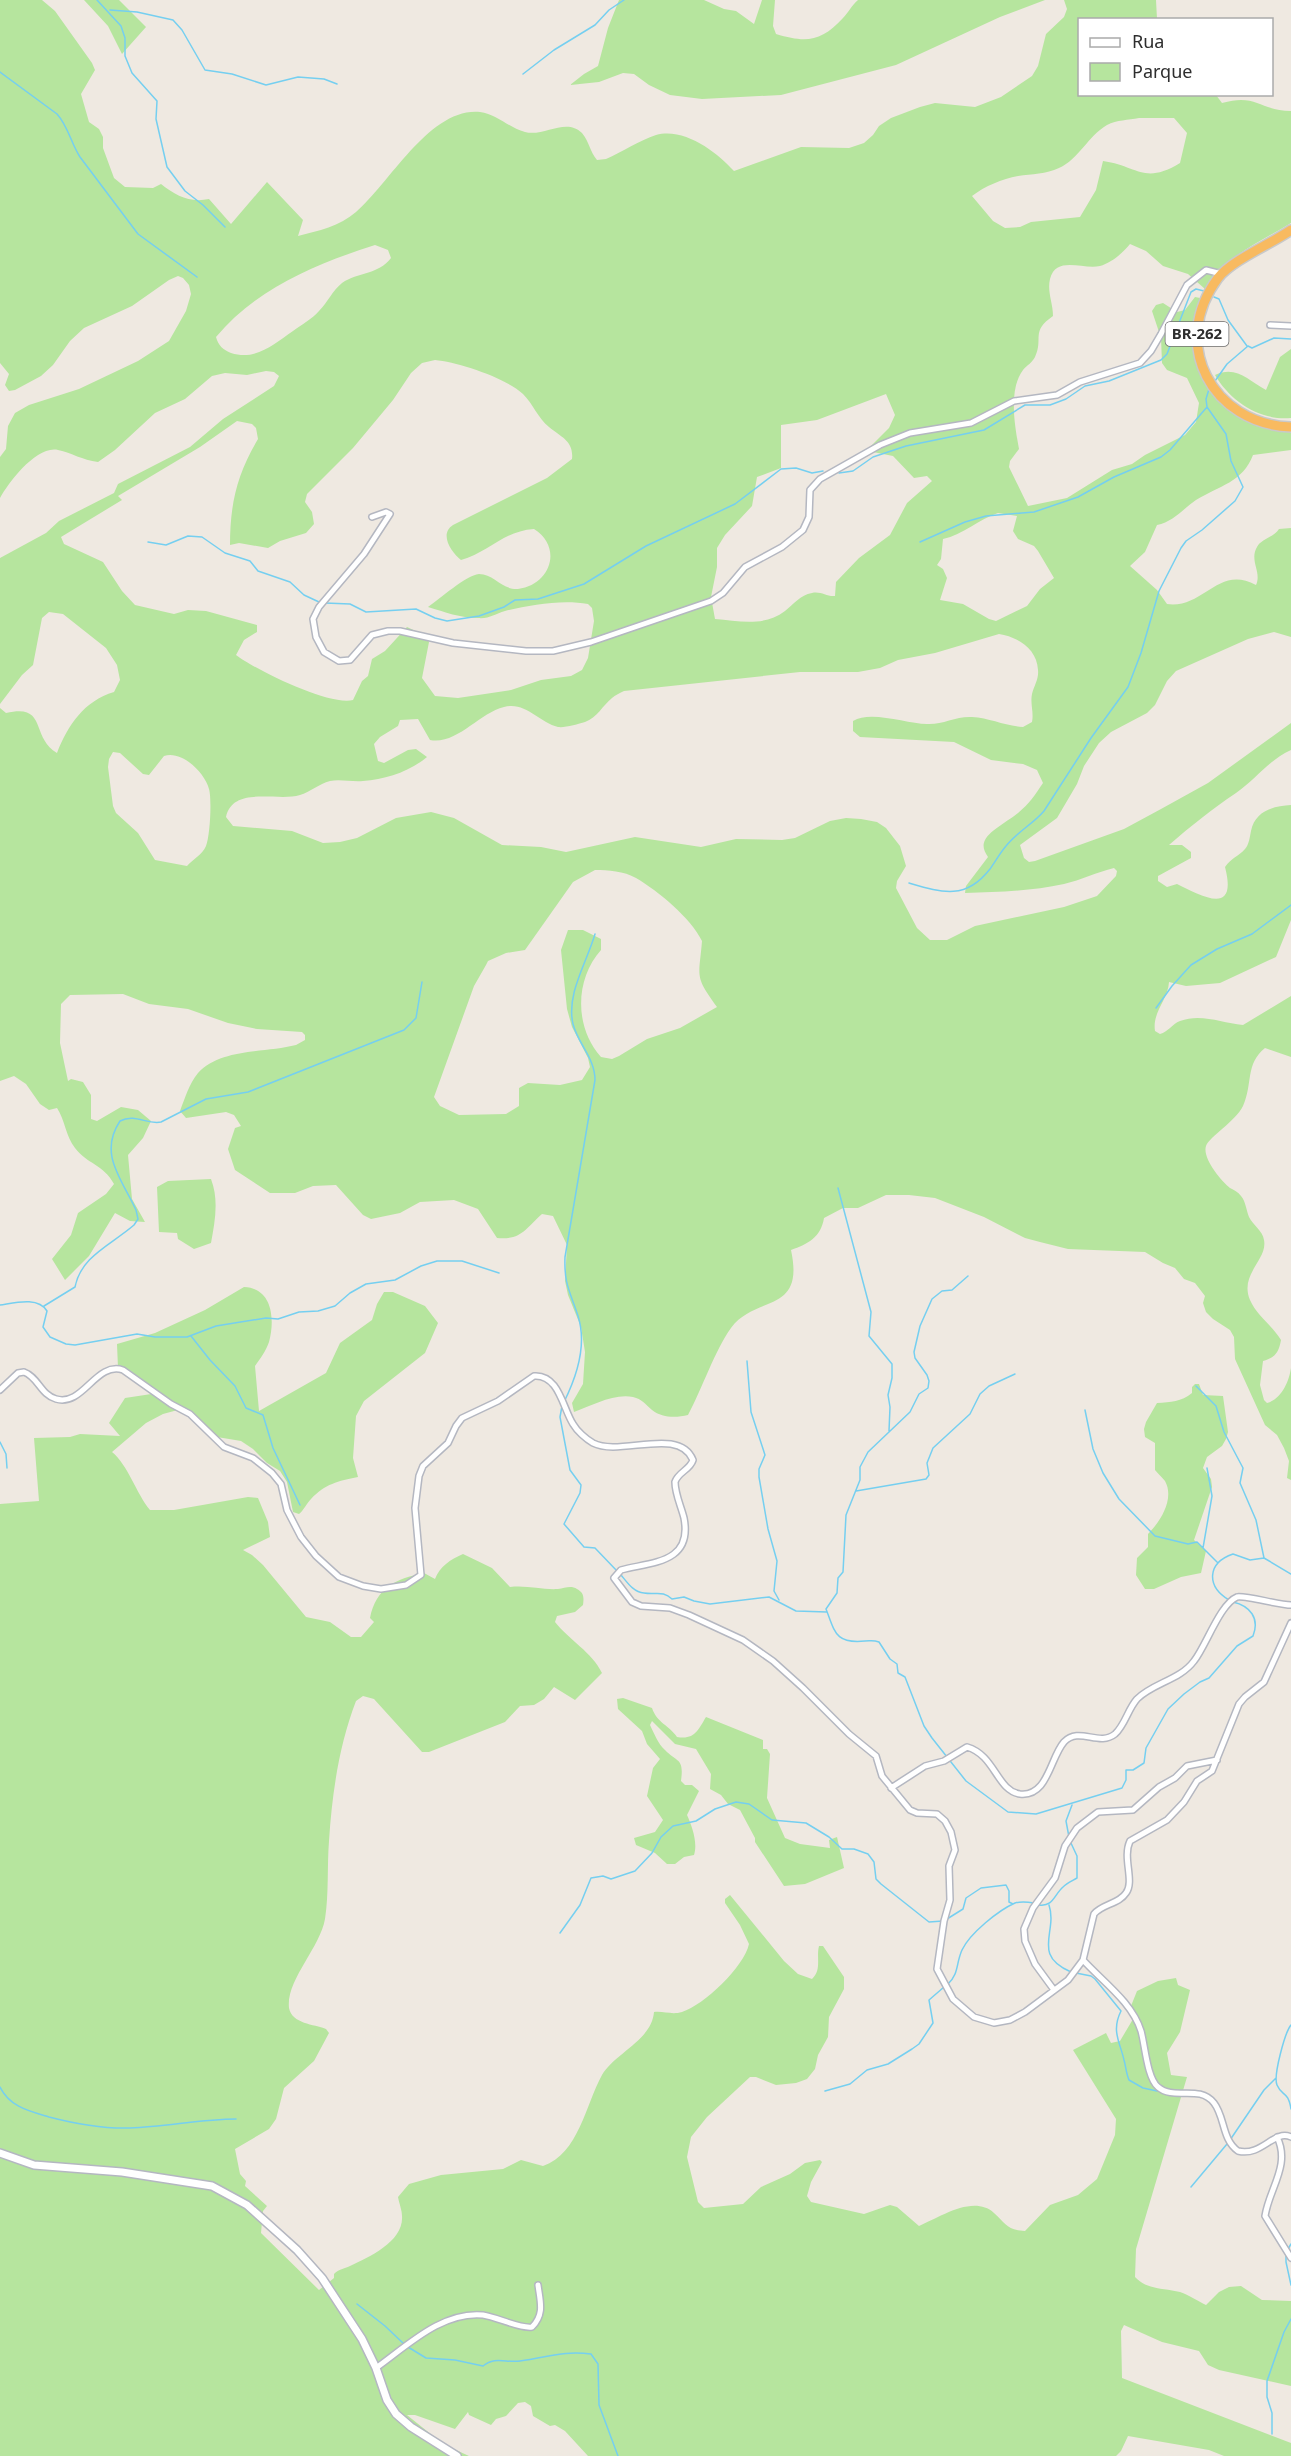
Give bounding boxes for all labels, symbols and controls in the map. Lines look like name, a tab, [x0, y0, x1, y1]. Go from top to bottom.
legend	[1078, 18, 1273, 96]
text: Rua	[1132, 29, 1164, 53]
text: Parque	[1132, 59, 1192, 83]
road number: BR-262	[1166, 322, 1228, 346]

